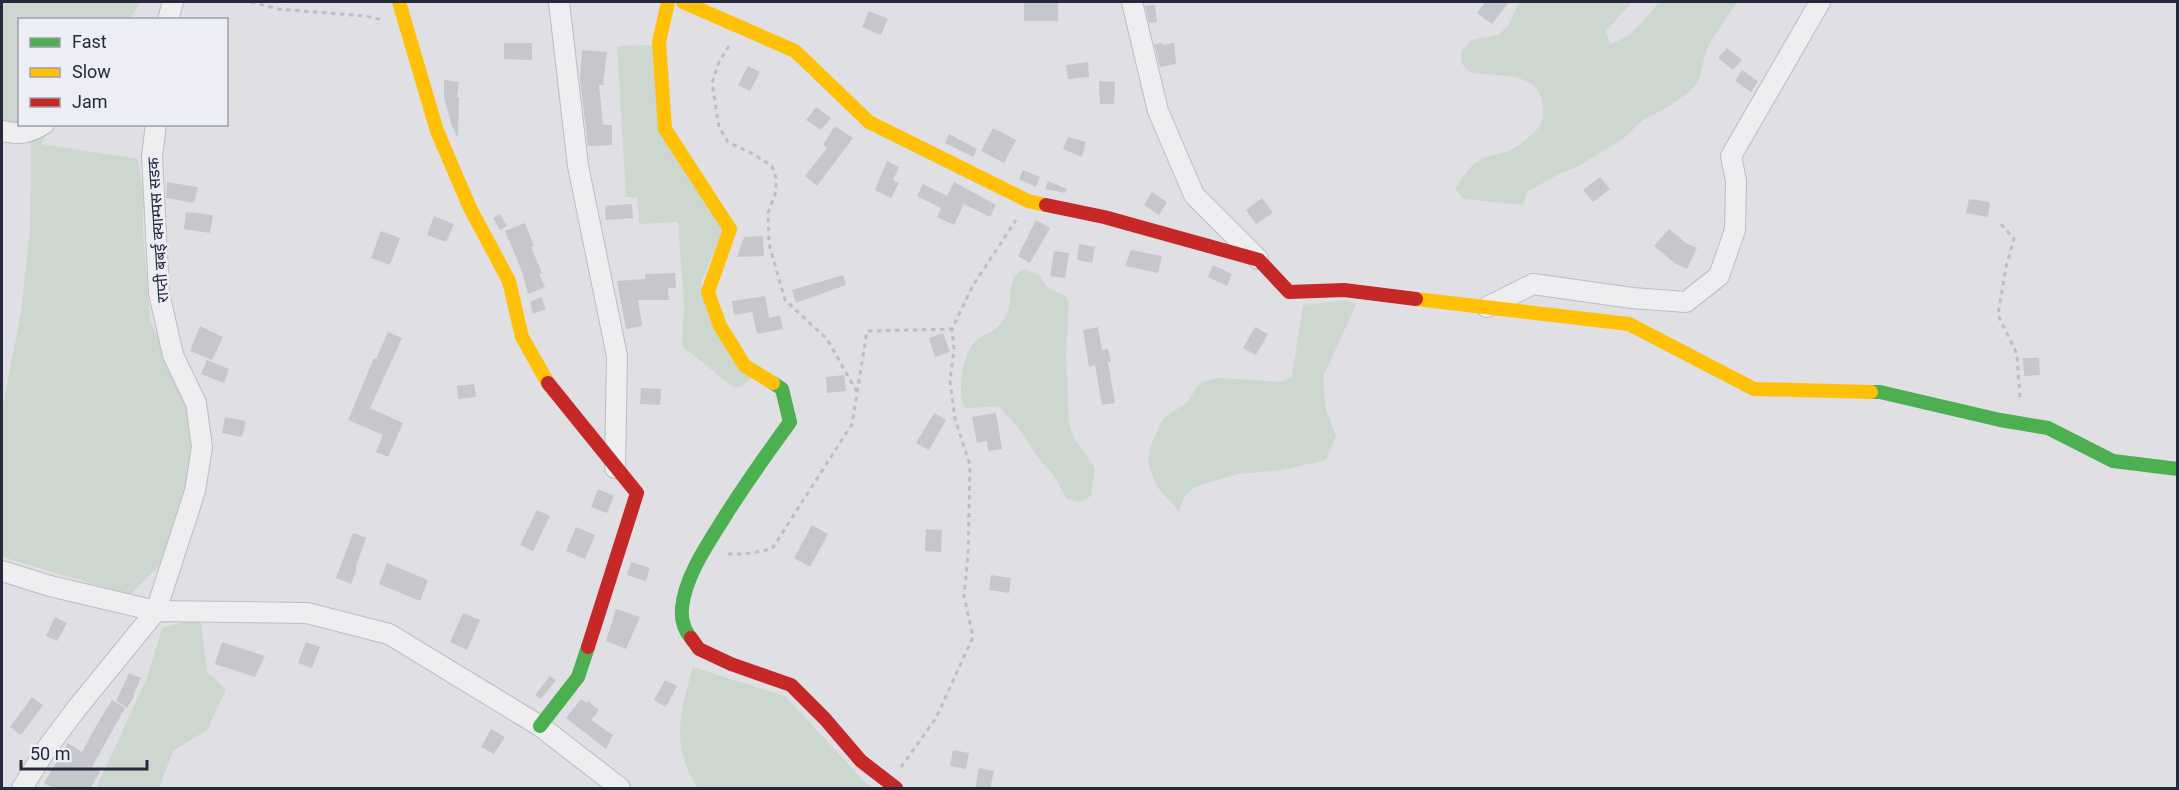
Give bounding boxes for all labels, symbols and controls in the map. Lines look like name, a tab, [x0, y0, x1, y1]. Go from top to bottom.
legend	[18, 18, 228, 126]
text: Fast	[72, 31, 107, 52]
text: Slow	[72, 61, 111, 82]
text: Jam	[72, 91, 108, 112]
street label: राप्ती बबई क्याम्पस सडक	[143, 156, 173, 303]
scale bar	[21, 733, 147, 771]
text: 50 m	[30, 743, 70, 764]

